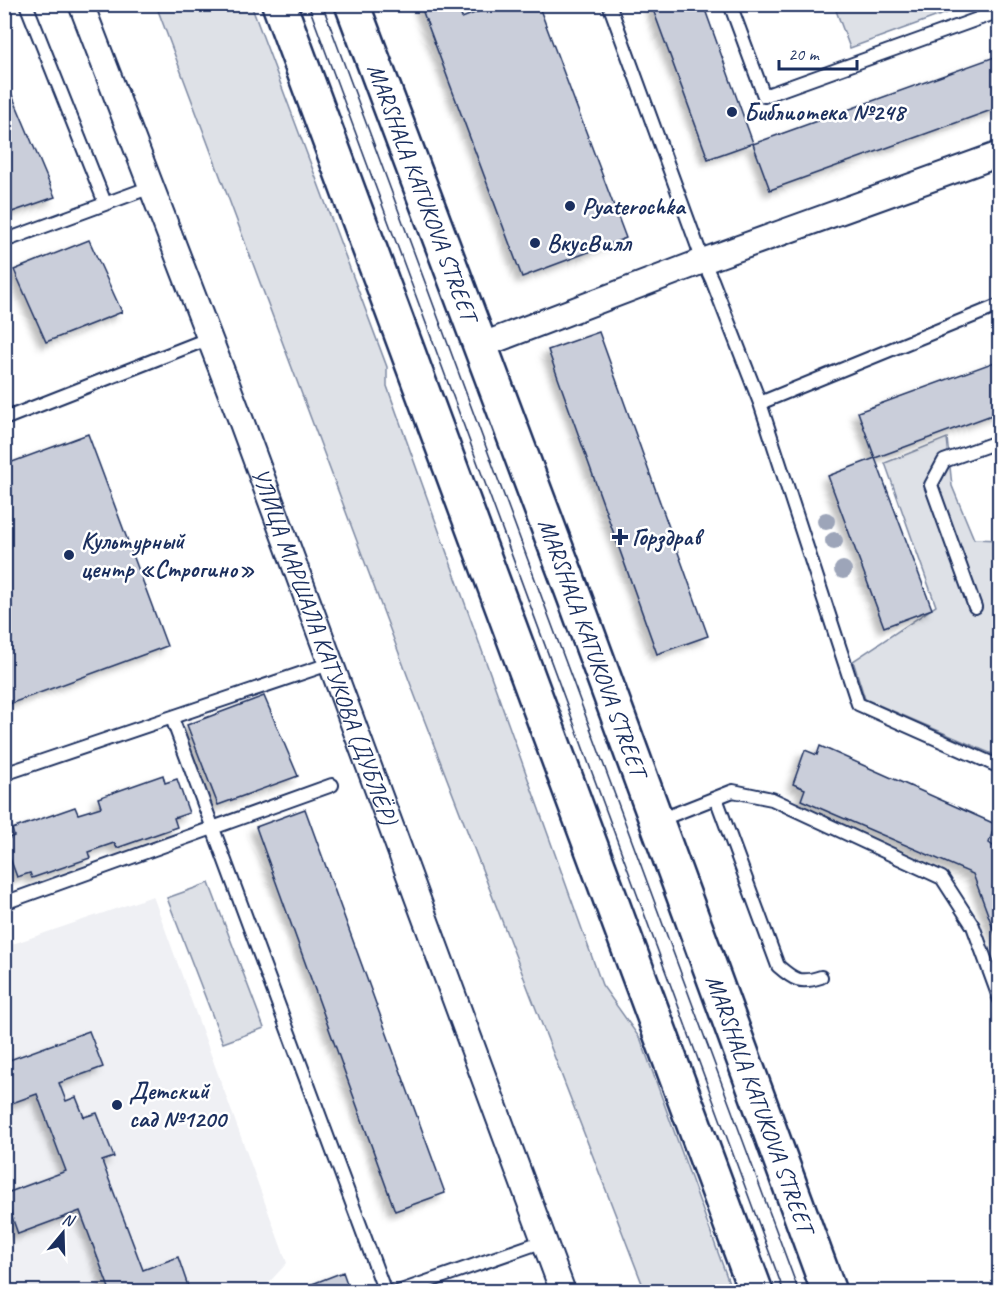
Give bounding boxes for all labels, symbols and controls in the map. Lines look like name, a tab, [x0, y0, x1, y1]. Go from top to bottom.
scale bar	[779, 33, 857, 71]
text: 20 m	[788, 43, 821, 65]
street label: MARSHALA KATUKOVA STREET	[361, 59, 486, 330]
place label: Библиотека №248	[744, 97, 908, 127]
marker: Библиотека №248	[725, 105, 739, 119]
place label: Pyaterochka	[582, 191, 687, 221]
marker: Pyaterochka	[563, 199, 577, 213]
place label: ВкусВилл	[547, 228, 632, 258]
marker: ВкусВилл	[528, 236, 542, 250]
street label: УЛИЦА МАРШАЛА КАТУКОВА (ДУБЛЁР)	[245, 464, 404, 830]
street label: MARSHALA KATUKOVA STREET	[531, 515, 655, 785]
place label: Горздрав	[632, 522, 705, 553]
place label: Культурный центр «Строгино»	[81, 526, 254, 584]
marker: Горздрав	[613, 530, 627, 544]
marker: Культурный центр «Строгино»	[62, 548, 76, 562]
street label: MARSHALA KATUKOVA STREET	[699, 971, 823, 1241]
place label: Детский сад №1200	[129, 1076, 228, 1134]
marker: Детский сад №1200	[110, 1098, 124, 1112]
north arrow	[33, 1203, 93, 1263]
text: N	[60, 1209, 78, 1232]

